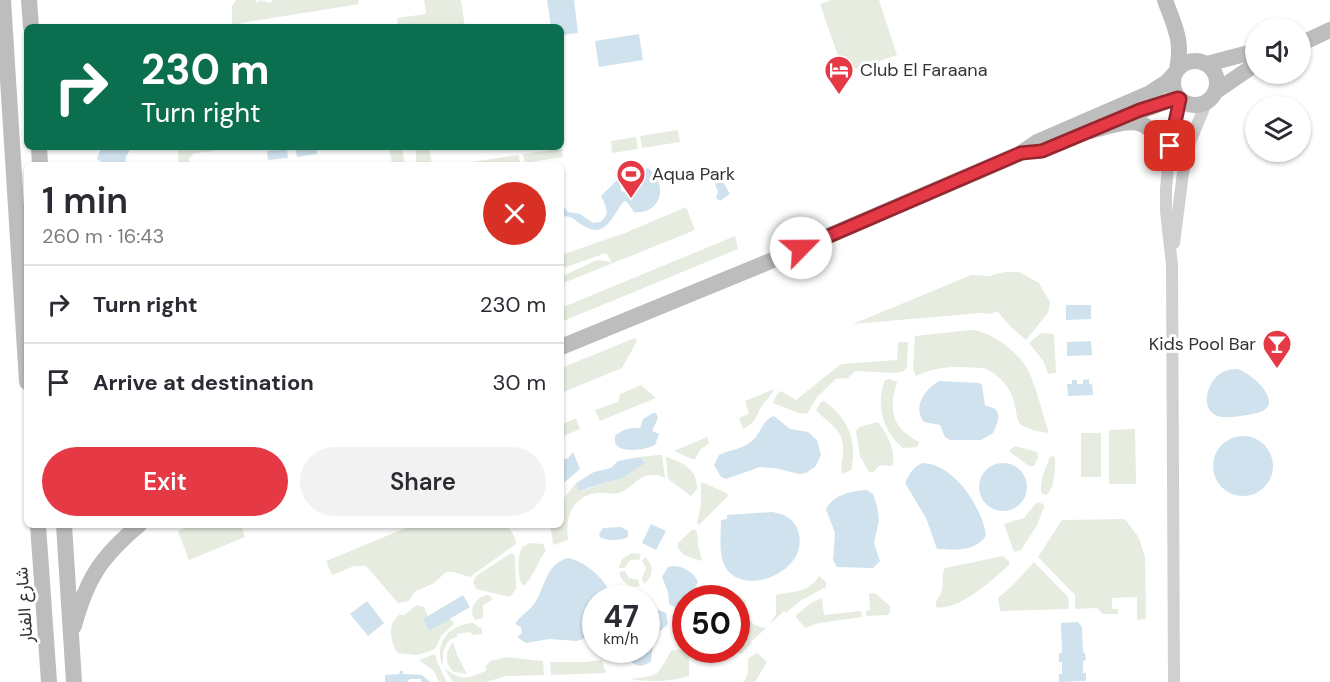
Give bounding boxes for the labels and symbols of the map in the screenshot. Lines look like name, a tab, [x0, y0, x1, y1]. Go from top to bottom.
hotel icon: Club El Faraana	[823, 54, 855, 96]
place label: Club El Faraana	[860, 58, 987, 82]
pin	[1144, 120, 1195, 171]
sports icon: Aqua Park	[615, 158, 647, 200]
place label: Aqua Park	[652, 162, 735, 186]
position arrow	[769, 216, 833, 280]
bar icon: Kids Pool Bar	[1261, 328, 1293, 370]
place label: Kids Pool Bar	[1149, 332, 1256, 356]
street label: شارع الفنار	[9, 566, 39, 645]
speed limit sign: 50	[672, 585, 750, 663]

